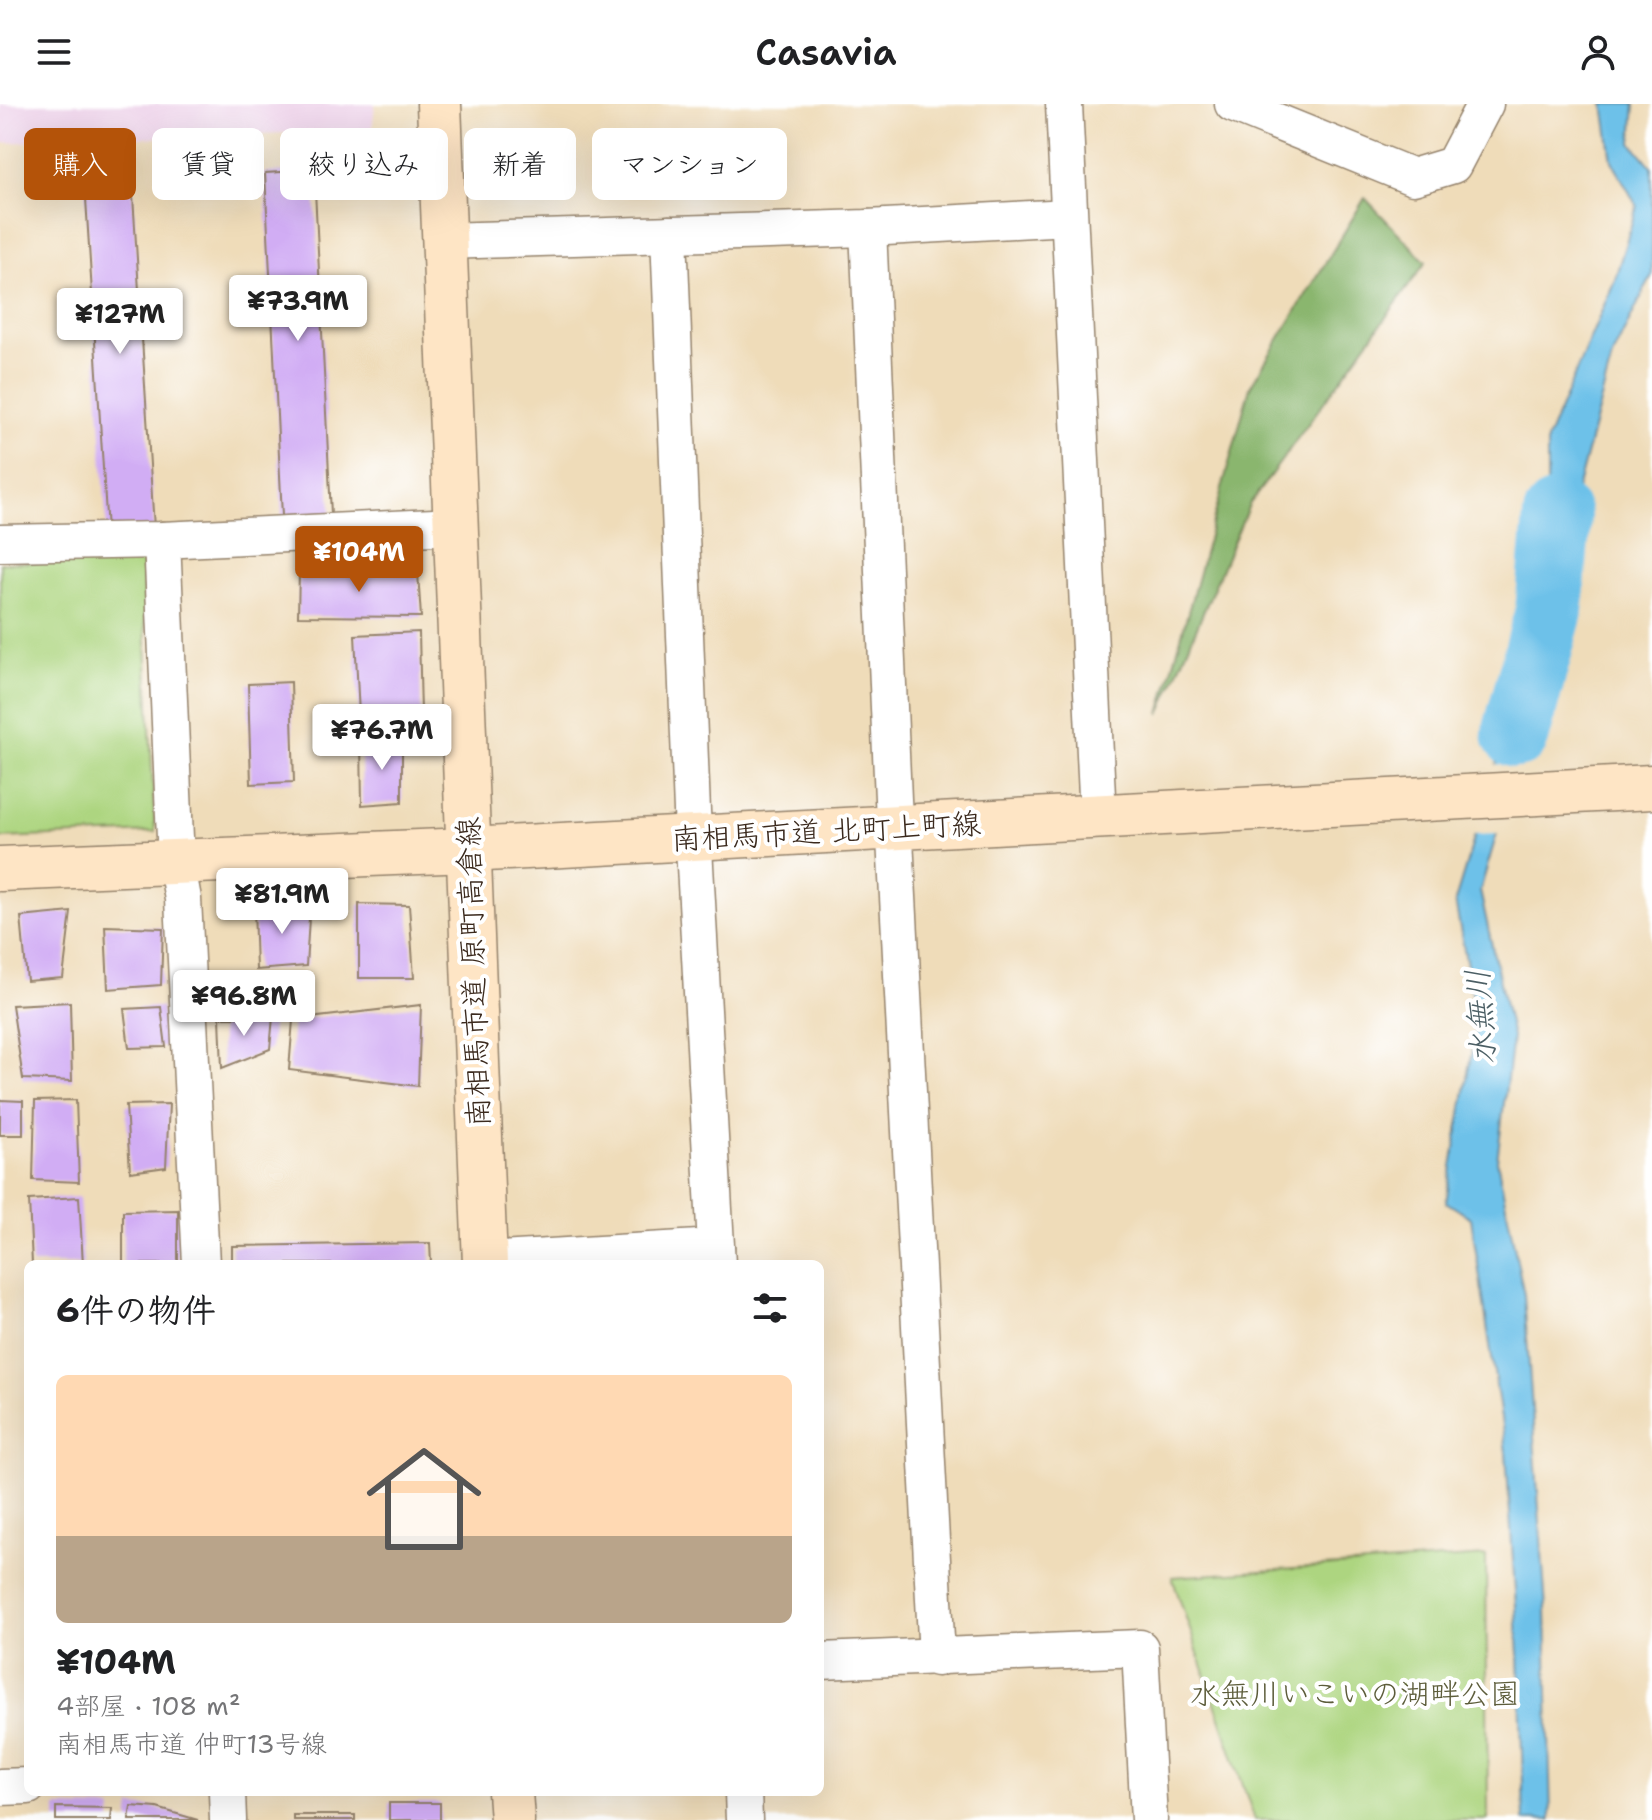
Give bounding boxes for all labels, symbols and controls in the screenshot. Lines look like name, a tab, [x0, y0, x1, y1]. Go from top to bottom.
text: Casavia	[755, 28, 897, 77]
icon: menu	[32, 30, 76, 74]
icon: person	[1576, 30, 1620, 74]
chip: 購入	[24, 128, 136, 200]
chip: 賃貸	[152, 128, 264, 200]
chip: 絞り込み	[280, 128, 448, 200]
chip: 新着	[464, 128, 576, 200]
chip: マンション	[592, 128, 787, 200]
pin: ¥73.9M	[233, 275, 363, 343]
text: ¥73.9M	[247, 283, 349, 318]
pin: ¥127M	[64, 288, 176, 356]
text: ¥127M	[75, 296, 165, 331]
pin: ¥104M	[303, 526, 415, 594]
text: ¥104M	[313, 534, 405, 569]
pin: ¥76.7M	[317, 704, 447, 772]
text: ¥76.7M	[330, 712, 434, 747]
street label: 南相馬市道 北町上町線	[670, 802, 982, 860]
street label: 南相馬市道 原町高倉線	[447, 816, 499, 1128]
pin: ¥81.9M	[217, 868, 347, 936]
text: ¥81.9M	[234, 876, 330, 911]
water label: 水無川	[1455, 968, 1505, 1066]
pin: ¥96.8M	[179, 970, 309, 1038]
text: ¥96.8M	[191, 978, 297, 1013]
icon: filters	[748, 1286, 792, 1330]
text: 6件の物件	[56, 1287, 216, 1333]
icon: home	[352, 1427, 496, 1571]
text: ¥104M	[56, 1639, 176, 1685]
park label: 水無川いこいの湖畔公園	[1190, 1673, 1520, 1714]
text: 4部屋 · 108 m²	[56, 1688, 241, 1723]
text: 南相馬市道 仲町13号線	[56, 1726, 327, 1761]

